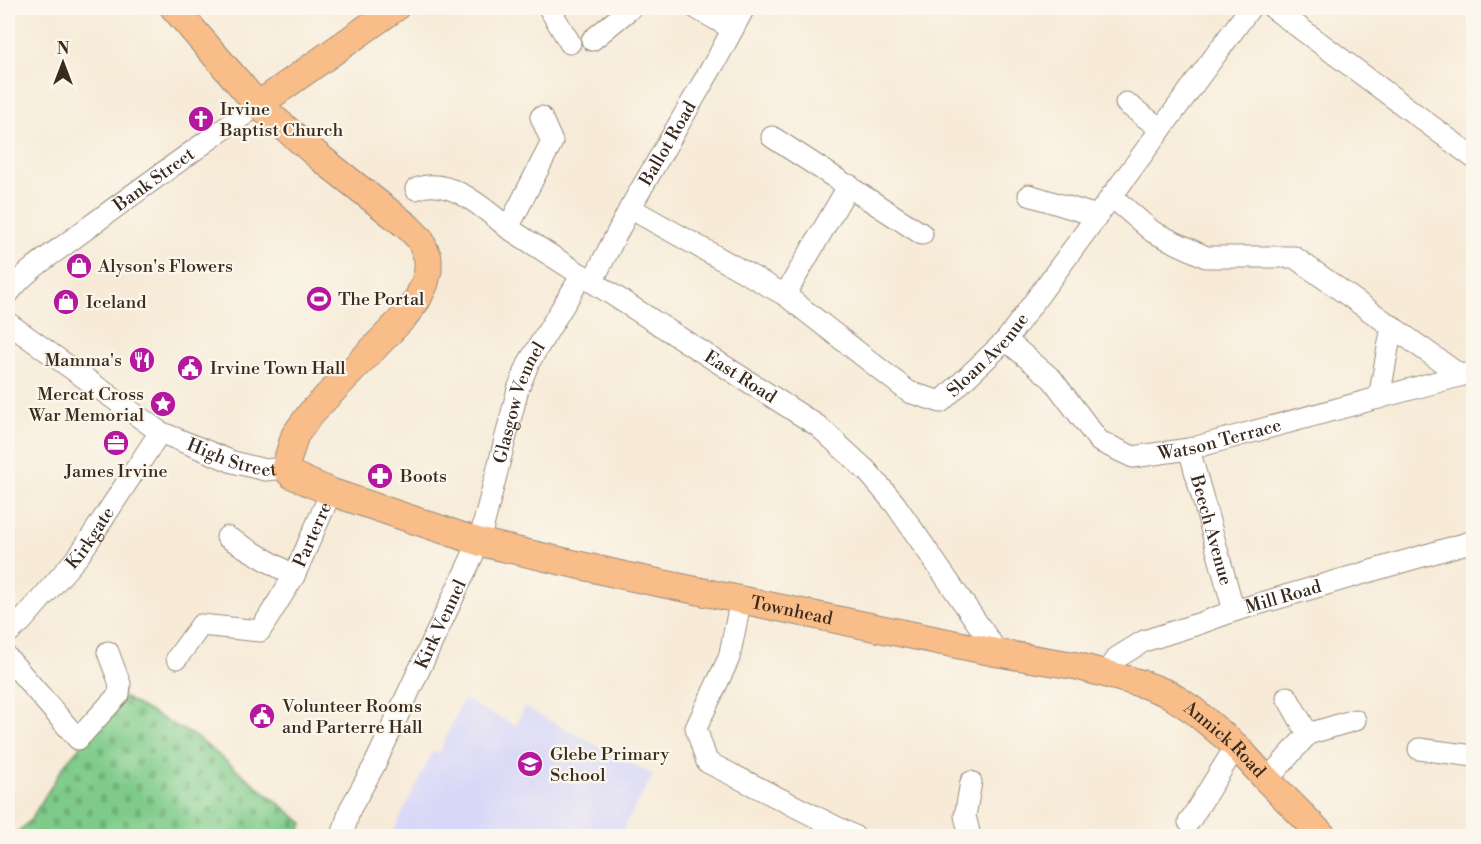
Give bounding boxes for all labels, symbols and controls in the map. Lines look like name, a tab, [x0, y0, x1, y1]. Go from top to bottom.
north arrow	[33, 33, 93, 93]
text: N	[57, 39, 70, 59]
street label: Ballot Road	[633, 96, 702, 191]
place label: Irvine Baptist Church	[219, 98, 343, 142]
church icon: Irvine Baptist Church	[186, 104, 216, 134]
street label: Bank Street	[108, 142, 199, 217]
shop icon: Alyson's Flowers	[64, 251, 94, 281]
place label: Alyson's Flowers	[97, 255, 233, 278]
sports icon: The Portal	[304, 284, 334, 314]
shop icon: Iceland	[51, 287, 81, 317]
place label: The Portal	[338, 288, 425, 311]
place label: Iceland	[86, 291, 147, 314]
street label: Sloan Avenue	[942, 308, 1034, 402]
street label: Glasgow Vennel	[488, 337, 550, 466]
restaurant icon: Mamma's	[127, 345, 157, 375]
street label: East Road	[700, 345, 782, 409]
place label: Mamma's	[44, 349, 122, 372]
public building icon: Irvine Town Hall	[175, 353, 205, 383]
place label: Irvine Town Hall	[210, 357, 346, 380]
place label: Mercat Cross War Memorial	[28, 383, 145, 427]
place icon: Mercat Cross War Memorial	[148, 389, 178, 419]
street label: Watson Terrace	[1155, 413, 1284, 465]
office icon: James Irvine	[101, 428, 131, 458]
street label: High Street	[184, 433, 278, 482]
place label: James Irvine	[63, 460, 168, 483]
pharmacy icon: Boots	[365, 461, 395, 491]
place label: Boots	[399, 465, 447, 488]
street label: Beech Avenue	[1185, 471, 1238, 588]
street label: Parterre	[288, 498, 337, 571]
street label: Kirkgate	[61, 502, 119, 574]
street label: Mill Road	[1242, 574, 1325, 619]
street label: Kirk Vennel	[410, 575, 472, 673]
street label: Townhead	[749, 591, 836, 630]
place label: Volunteer Rooms and Parterre Hall	[281, 695, 423, 739]
street label: Annick Road	[1179, 695, 1271, 783]
public building icon: Volunteer Rooms and Parterre Hall	[247, 701, 277, 731]
place label: Glebe Primary School	[550, 743, 669, 787]
school or university icon: Glebe Primary School	[515, 749, 545, 779]

